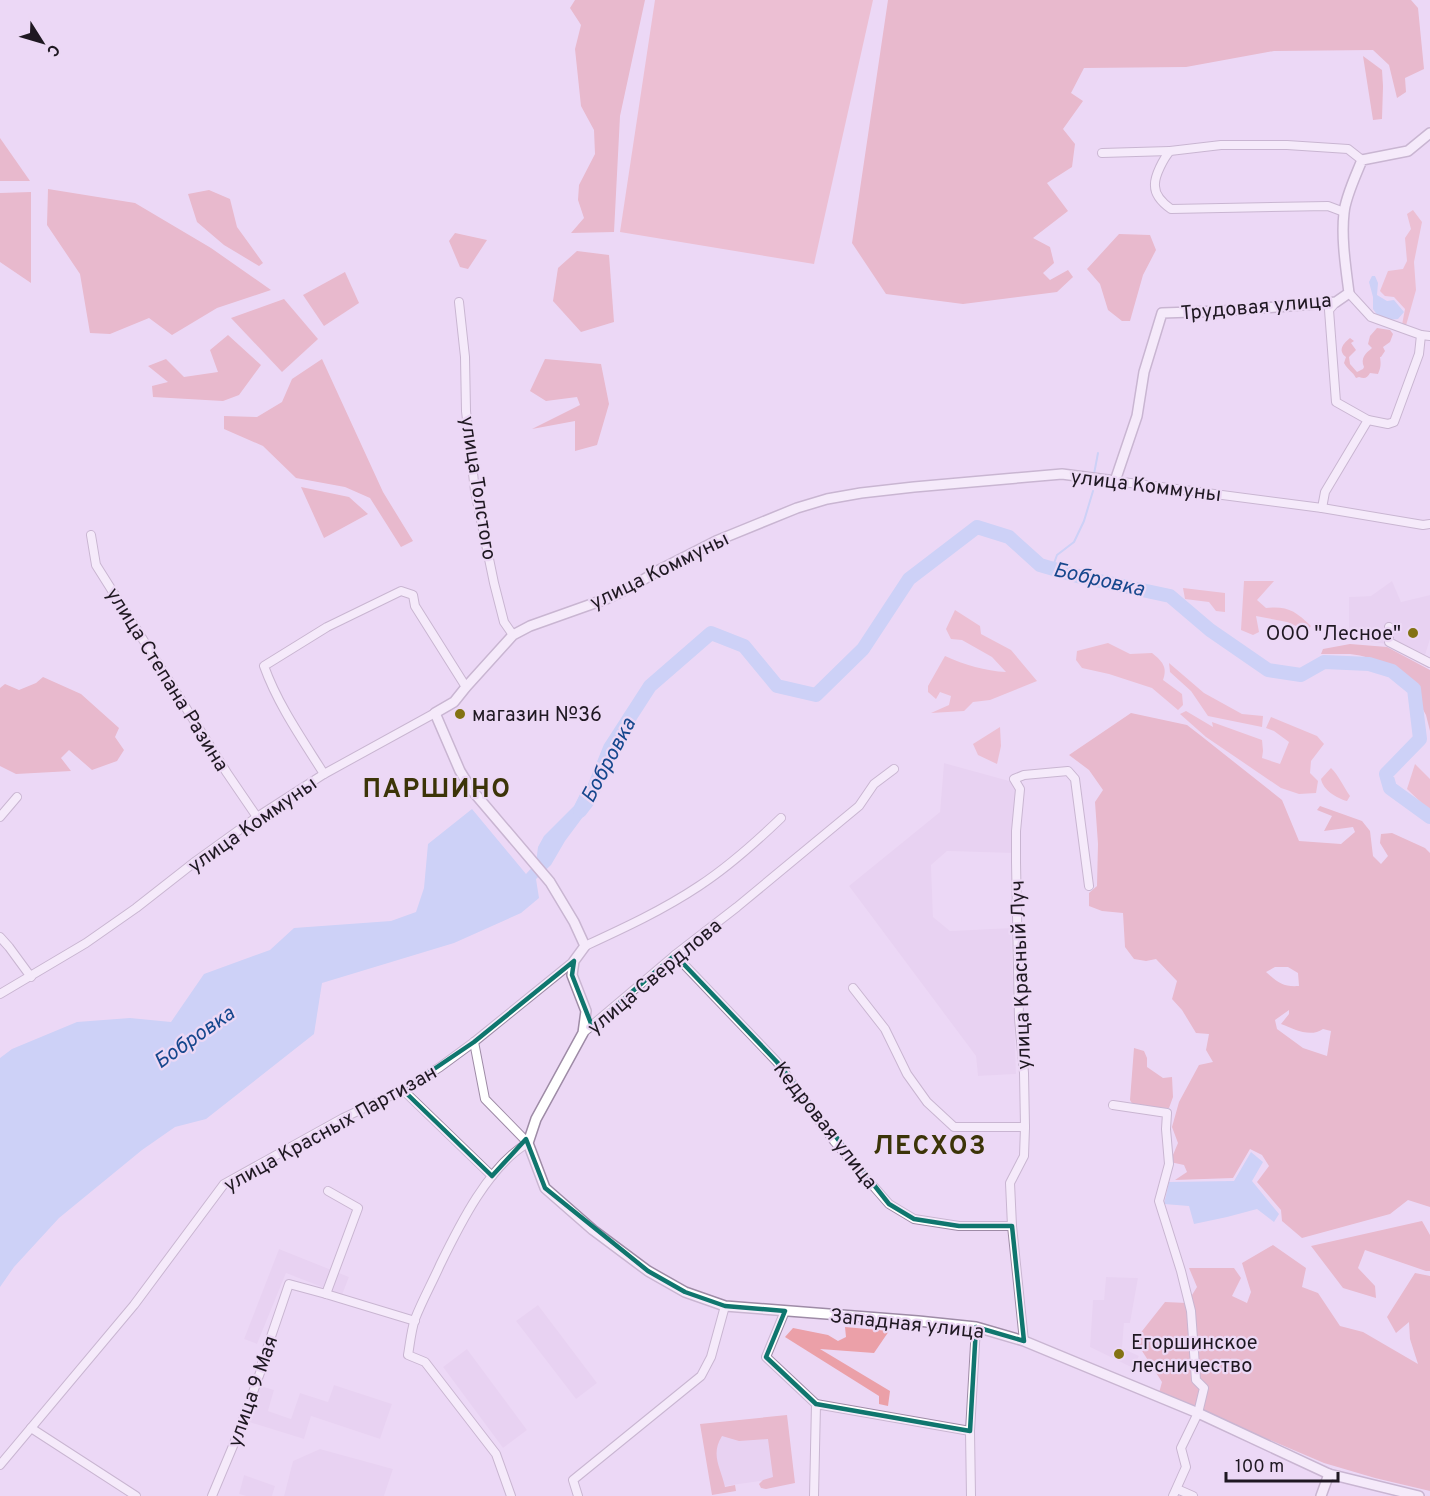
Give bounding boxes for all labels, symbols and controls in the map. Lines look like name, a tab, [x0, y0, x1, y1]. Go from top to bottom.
north arrow	[12, 12, 72, 72]
text: С	[41, 40, 63, 60]
street label: Трудовая улица	[1180, 288, 1333, 328]
street label: улица Толстого	[453, 415, 501, 562]
street label: улица Коммуны	[1069, 465, 1223, 509]
street label: улица Коммуны	[586, 527, 734, 617]
water label: Бобровка	[1051, 557, 1147, 604]
street label: улица Степана Разина	[99, 583, 234, 777]
place label: ООО "Лесное"	[1266, 622, 1401, 648]
marker: ООО "Лесное"	[1406, 626, 1420, 640]
place label: магазин №36	[472, 703, 602, 729]
marker: магазин №36	[453, 707, 467, 721]
water label: Бобровка	[576, 713, 643, 808]
street label: улица Коммуны	[184, 772, 323, 880]
district label: ПАРШИНО	[363, 774, 511, 807]
street label: улица Красный Луч	[1006, 880, 1038, 1070]
street label: улица Свердлова	[583, 914, 728, 1041]
water label: Бобровка	[149, 1001, 241, 1076]
street label: Кедровая улица	[766, 1057, 882, 1195]
street label: улица Красных Партизан	[220, 1060, 442, 1199]
district label: ЛЕСХОЗ	[873, 1131, 987, 1164]
street label: Западная улица	[828, 1304, 985, 1346]
place label: Егоршинское лесничество	[1131, 1331, 1258, 1380]
street label: улица 9 Мая	[223, 1332, 285, 1451]
marker: Егоршинское лесничество	[1112, 1347, 1126, 1361]
scale bar	[1226, 1445, 1338, 1483]
text: 100 m	[1235, 1456, 1284, 1479]

